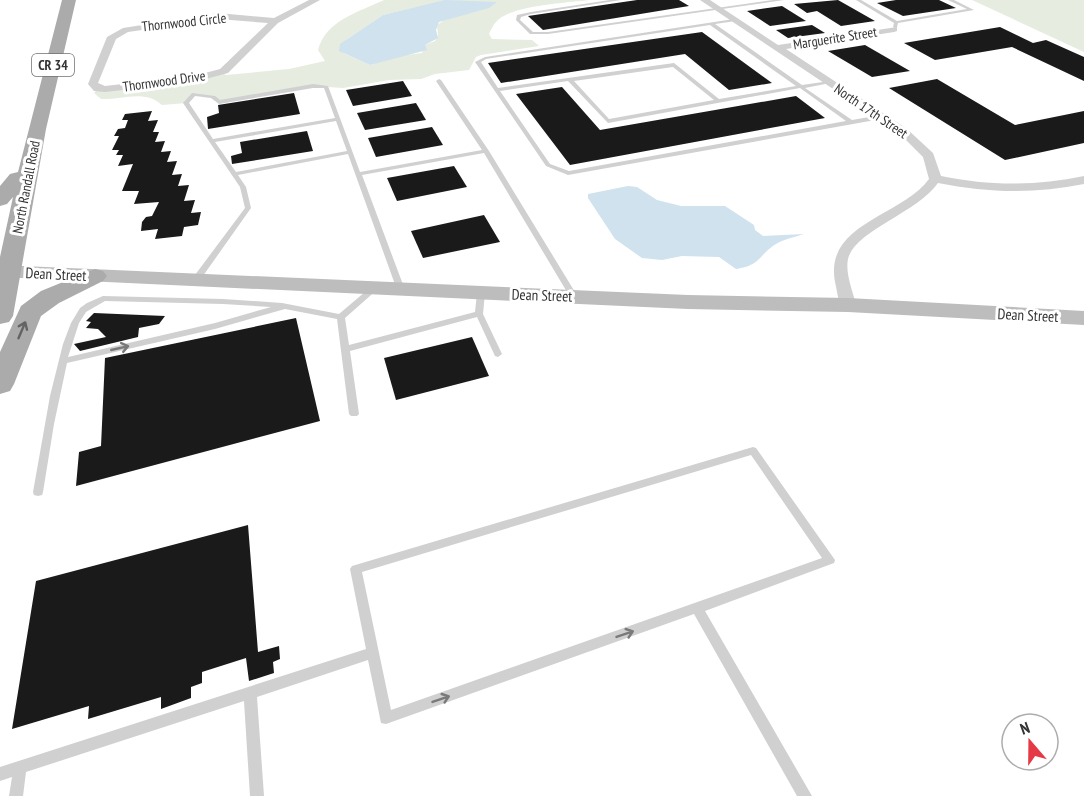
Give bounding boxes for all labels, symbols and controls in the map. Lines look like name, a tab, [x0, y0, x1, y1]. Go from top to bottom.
street label: Thornwood Circle	[141, 9, 227, 35]
street label: Marguerite Street	[792, 22, 878, 54]
road number: CR 34	[32, 54, 74, 76]
street label: Thornwood Drive	[122, 66, 207, 96]
street label: North 17th Street	[831, 80, 911, 142]
street label: North Randall Road	[8, 139, 44, 235]
street label: Dean Street	[25, 263, 87, 285]
street label: Dean Street	[511, 284, 573, 306]
street label: Dean Street	[997, 304, 1059, 326]
one-way arrow	[17, 322, 28, 340]
one-way arrow	[110, 342, 129, 353]
one-way arrow	[615, 627, 634, 638]
one-way arrow	[431, 692, 450, 703]
north arrow	[1000, 712, 1060, 772]
text: N	[1017, 717, 1032, 739]

